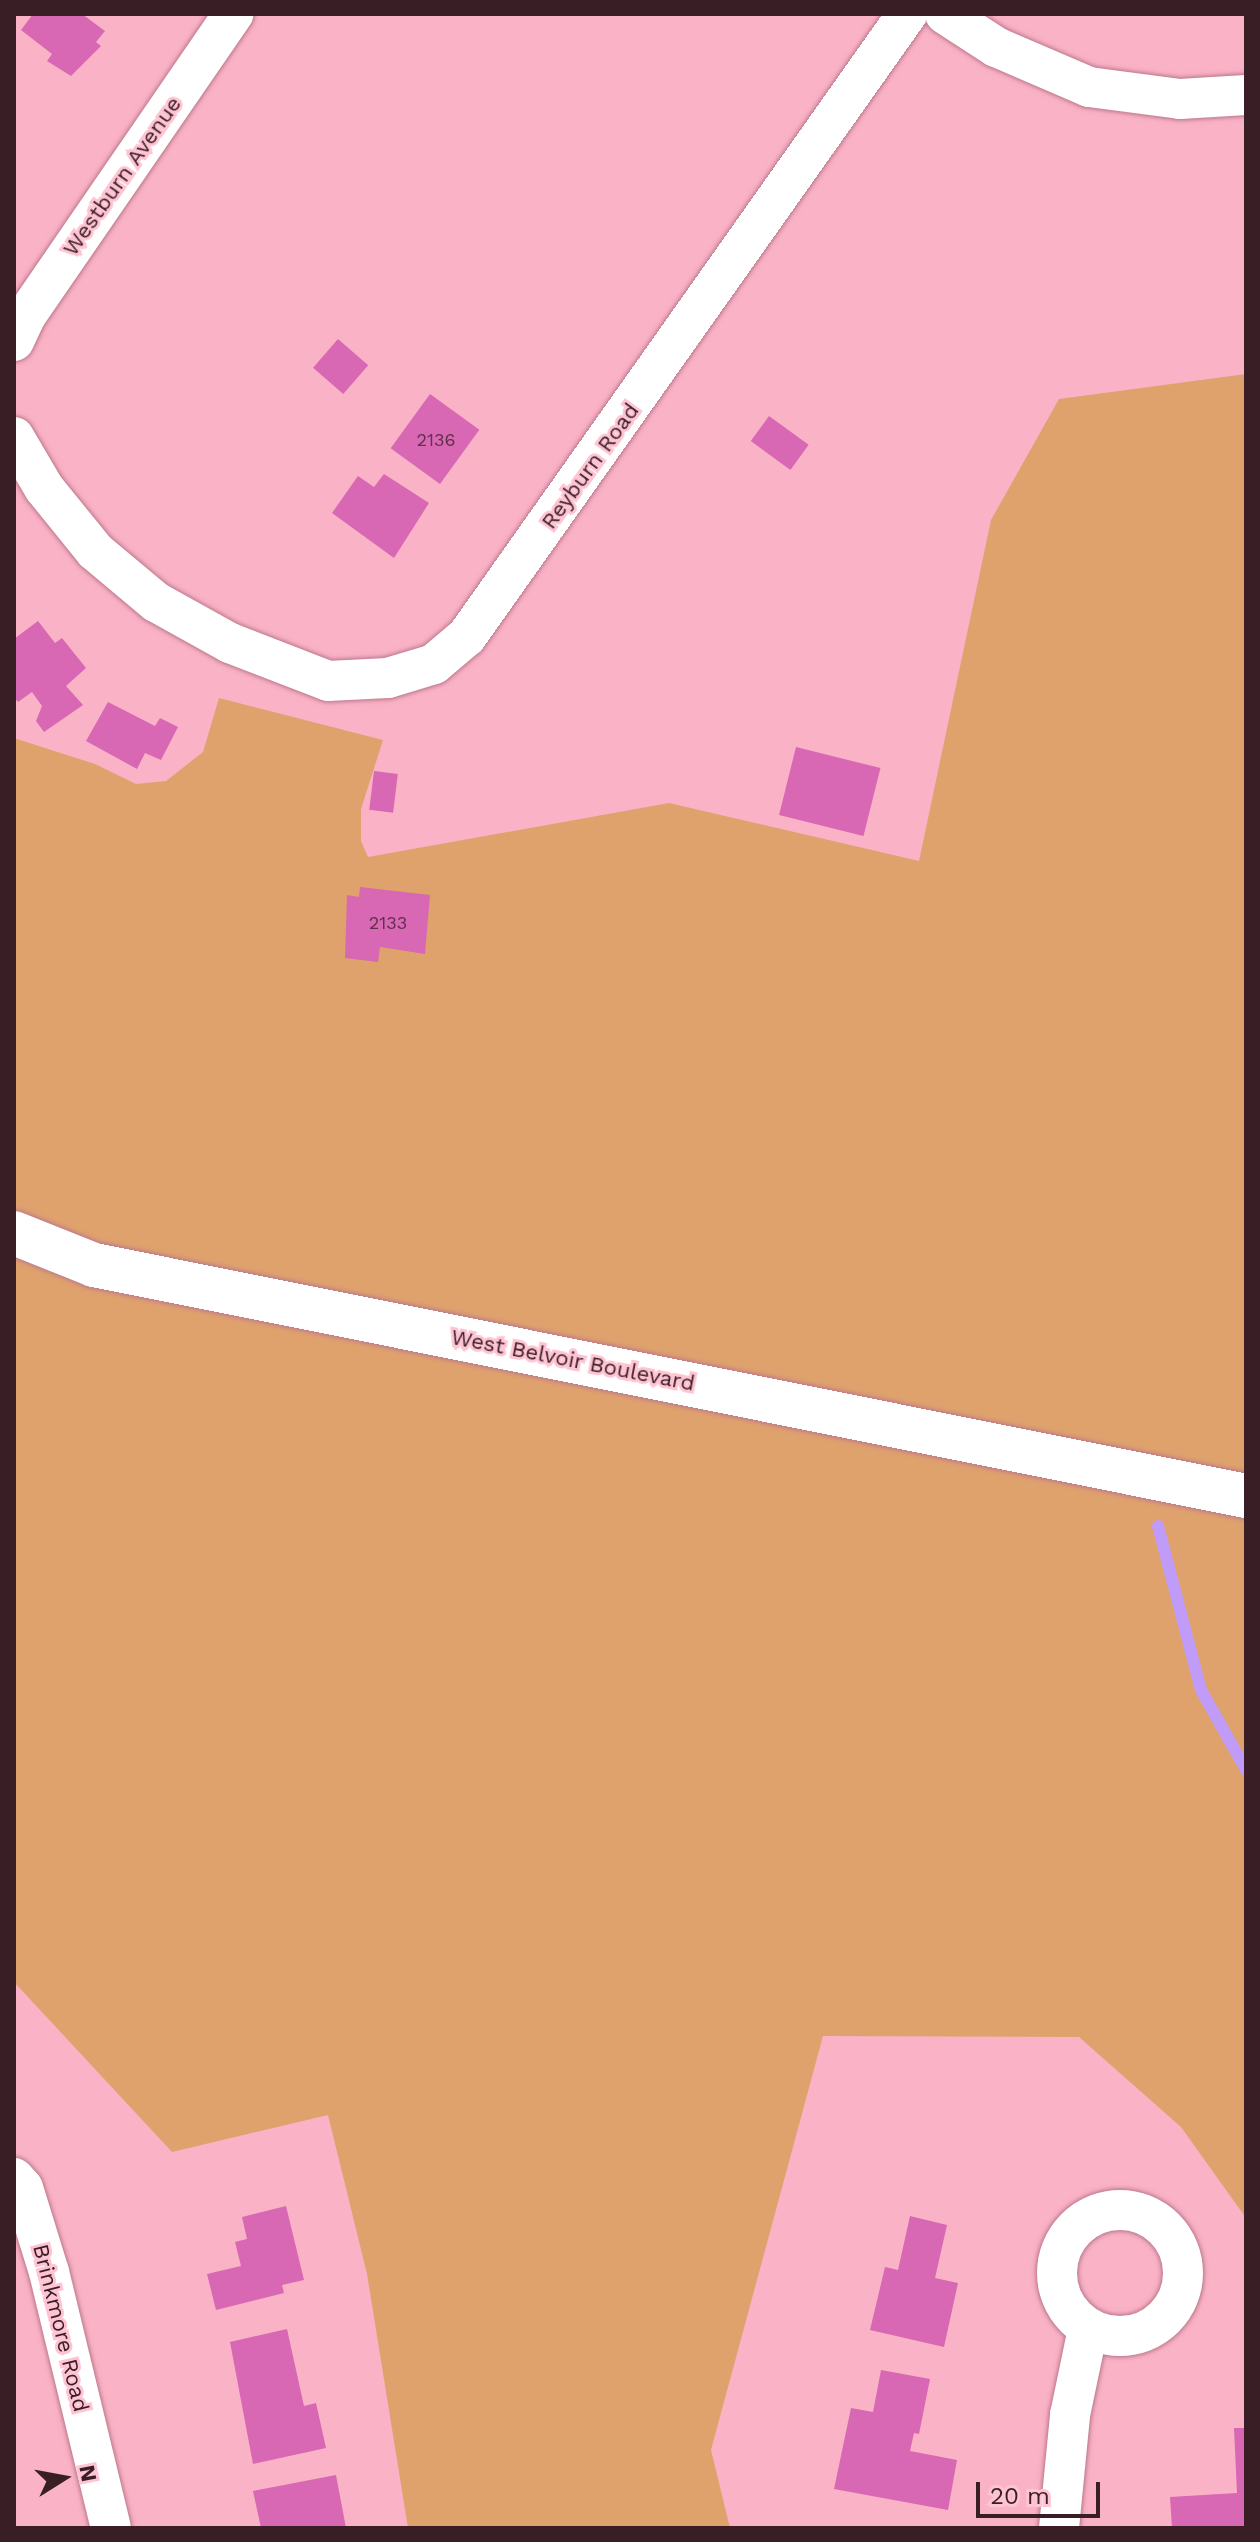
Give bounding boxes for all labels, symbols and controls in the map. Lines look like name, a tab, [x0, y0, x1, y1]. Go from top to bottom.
street label: Westburn Avenue	[57, 91, 187, 261]
street label: Reyburn Road	[536, 398, 644, 534]
house number: 2136	[417, 429, 455, 451]
house number: 2133	[369, 912, 407, 934]
street label: West Belvoir Boulevard	[449, 1323, 697, 1397]
street label: Brinkmore Road	[27, 2241, 95, 2415]
north arrow	[24, 2438, 104, 2518]
text: N	[74, 2463, 102, 2484]
scale bar	[980, 2466, 1104, 2516]
text: 20 m	[990, 2482, 1050, 2510]

